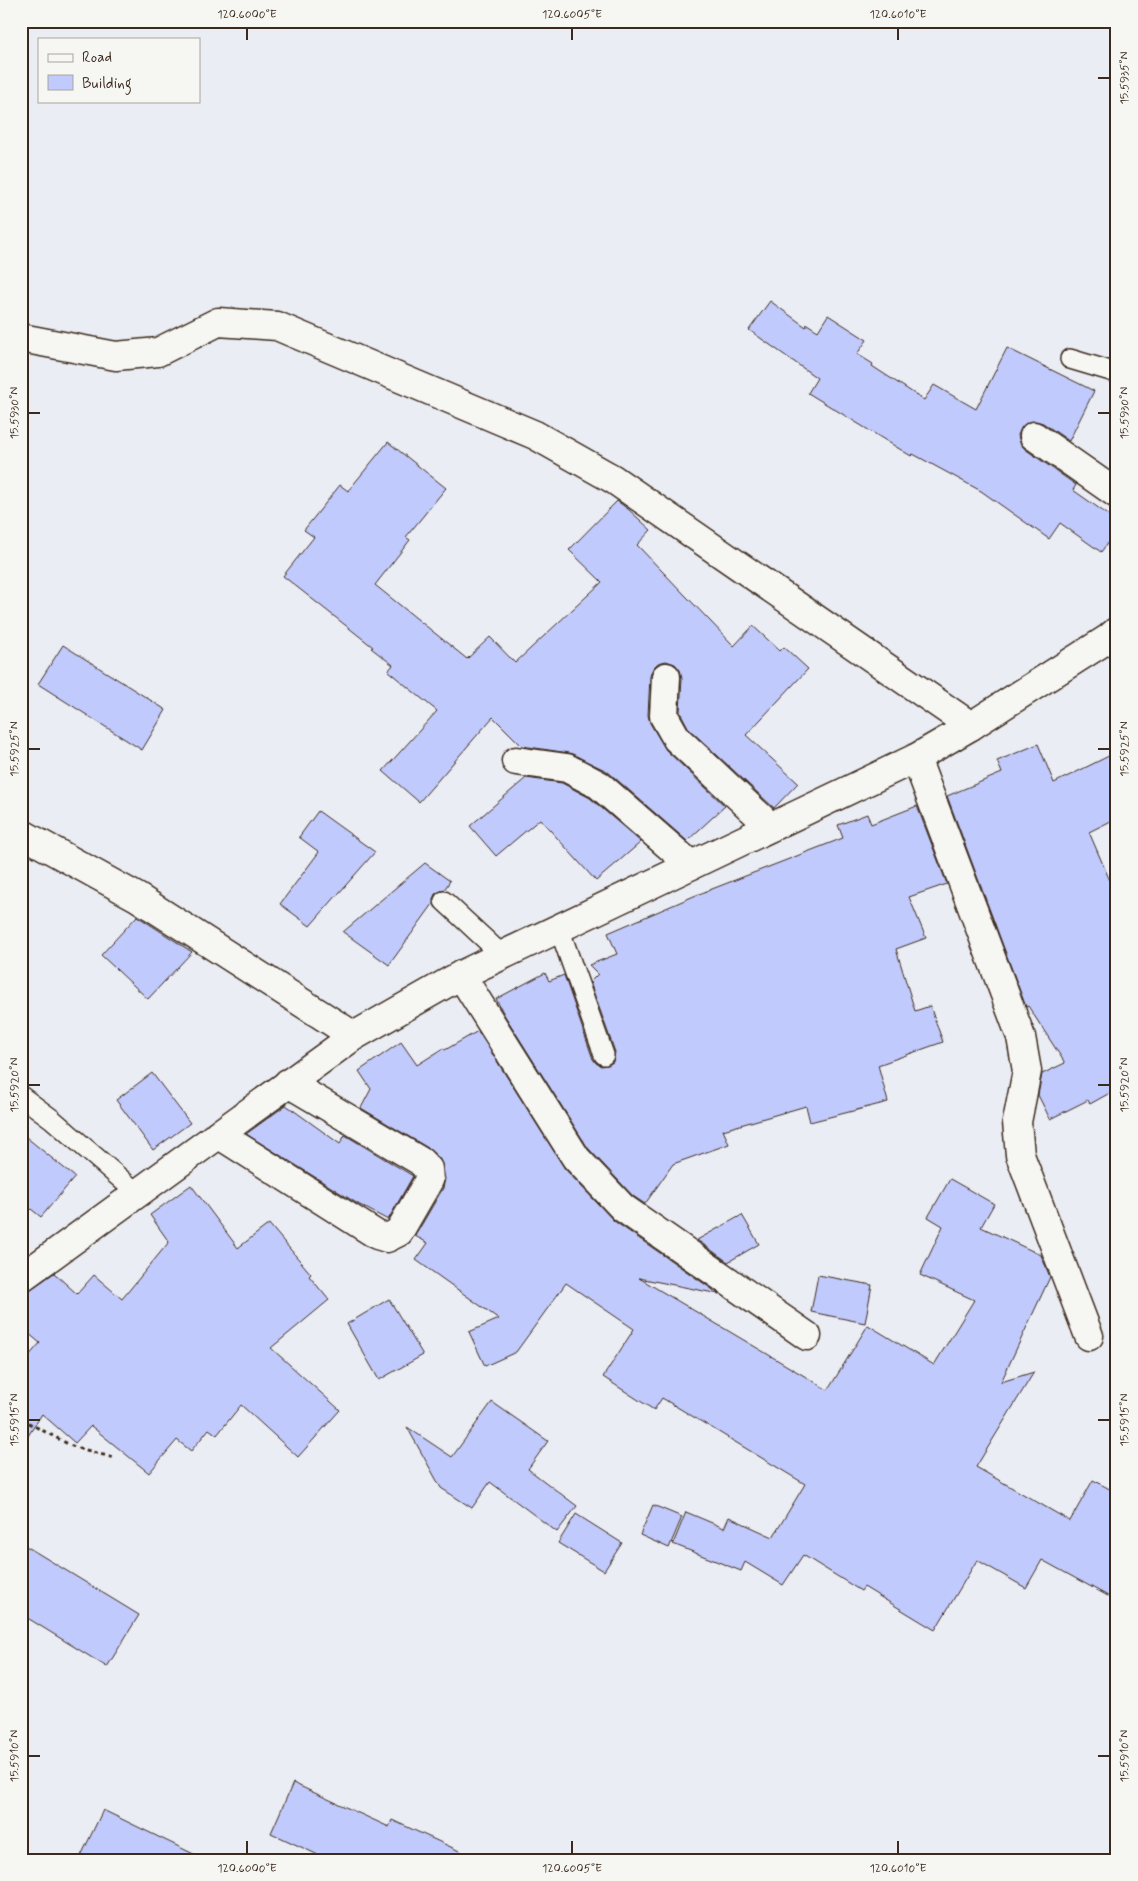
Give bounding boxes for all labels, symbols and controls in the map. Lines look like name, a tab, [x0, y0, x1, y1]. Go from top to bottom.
text: 120.6000°E	[217, 7, 277, 23]
text: 120.6005°E	[542, 7, 602, 23]
text: 120.6010°E	[869, 7, 927, 23]
legend	[38, 38, 200, 102]
text: Road	[82, 48, 112, 68]
text: 15.5935°N	[1117, 51, 1133, 105]
text: Building	[82, 74, 132, 95]
text: 15.5930°N	[7, 387, 23, 439]
text: 15.5930°N	[1117, 387, 1133, 439]
text: 15.5925°N	[7, 721, 23, 777]
text: 15.5925°N	[1117, 721, 1133, 777]
text: 15.5920°N	[7, 1058, 23, 1112]
text: 15.5920°N	[1117, 1058, 1133, 1112]
text: 15.5915°N	[7, 1394, 23, 1446]
text: 15.5915°N	[1117, 1394, 1133, 1446]
text: 15.5910°N	[7, 1730, 23, 1782]
text: 15.5910°N	[1117, 1730, 1133, 1782]
text: 120.6000°E	[217, 1861, 277, 1877]
text: 120.6005°E	[542, 1861, 602, 1877]
text: 120.6010°E	[869, 1861, 927, 1877]

